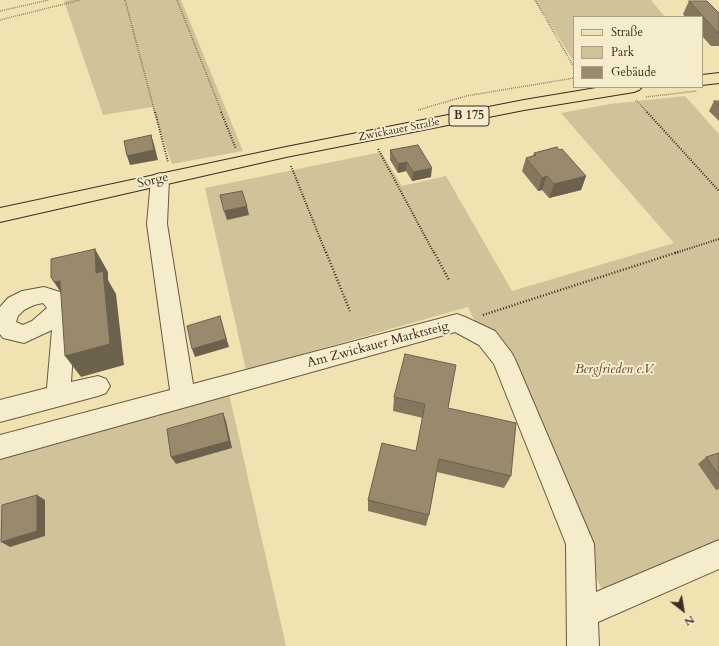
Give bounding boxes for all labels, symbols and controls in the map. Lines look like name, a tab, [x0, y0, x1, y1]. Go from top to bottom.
legend	[573, 16, 703, 88]
text: Straße	[611, 24, 643, 40]
text: Park	[611, 44, 634, 60]
text: Gebäude	[611, 64, 656, 80]
road number: B 175	[449, 106, 489, 126]
street label: Zwickauer Straße	[357, 116, 441, 144]
street label: Sorge	[136, 170, 170, 192]
street label: Am Zwickauer Marktsteig	[306, 319, 450, 371]
park label: Bergfrieden e.V.	[575, 362, 653, 378]
north arrow	[663, 590, 703, 630]
text: N	[681, 612, 697, 630]

